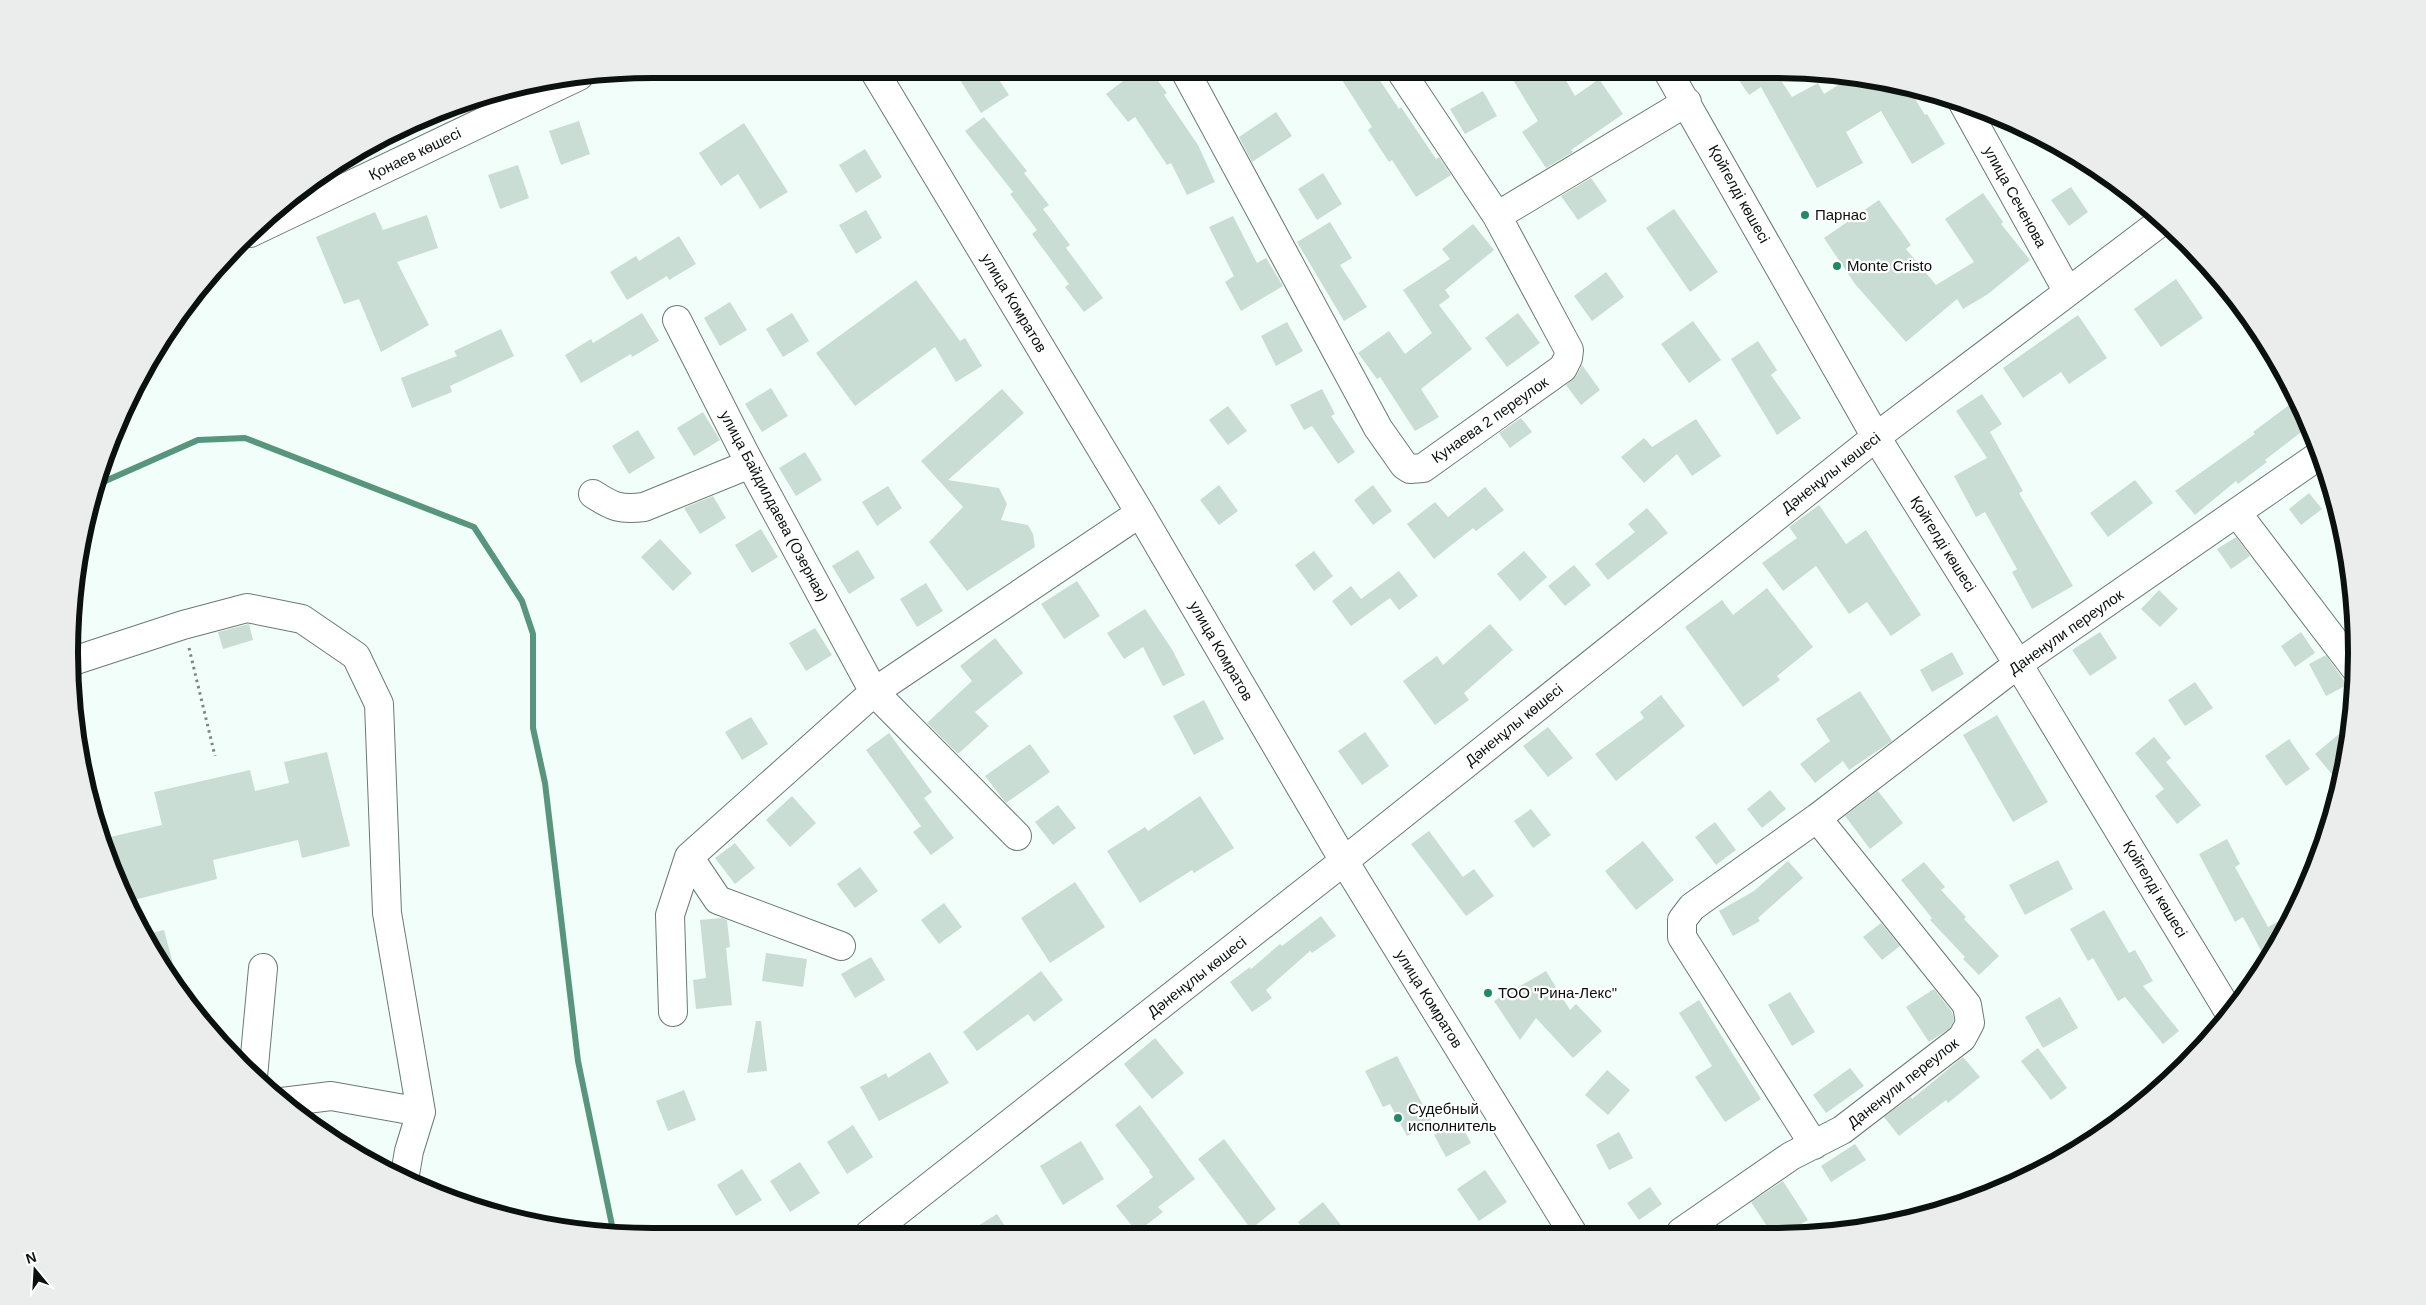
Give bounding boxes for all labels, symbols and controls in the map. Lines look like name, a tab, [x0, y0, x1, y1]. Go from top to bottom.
street label: Қонаев көшесі	[366, 124, 464, 183]
street label: Қойгелді көшесі	[1705, 142, 1773, 246]
street label: улица Сеченова	[1981, 143, 2051, 251]
place label: Парнас	[1815, 206, 1867, 223]
marker: Парнас	[1799, 209, 1811, 221]
street label: улица Комратов	[978, 250, 1051, 355]
place label: Monte Cristo	[1847, 257, 1932, 274]
marker: Monte Cristo	[1831, 260, 1843, 272]
street label: Кунаева 2 переулок	[1428, 373, 1551, 466]
street label: улица Байдилдаева (Озерная)	[717, 408, 832, 604]
street label: Дәненұлы көшесі	[1778, 429, 1883, 516]
street label: Қойгелді көшесі	[1907, 493, 1980, 595]
street label: Даненули переулок	[2005, 585, 2127, 678]
street label: улица Комратов	[1186, 598, 1257, 704]
street label: Дәненұлы көшесі	[1461, 680, 1566, 769]
street label: Қойгелді көшесі	[2120, 837, 2191, 940]
street label: Дәненұлы көшесі	[1144, 933, 1249, 1020]
street label: улица Комратов	[1392, 947, 1466, 1051]
place label: ТОО "Рина-Лекс"	[1498, 984, 1617, 1001]
marker: ТОО "Рина-Лекс"	[1482, 987, 1494, 999]
street label: Даненули переулок	[1844, 1034, 1962, 1131]
place label: Судебный исполнитель	[1408, 1100, 1497, 1134]
marker: Судебный исполнитель	[1392, 1112, 1404, 1124]
north arrow	[10, 1245, 60, 1295]
text: N	[24, 1248, 38, 1267]

